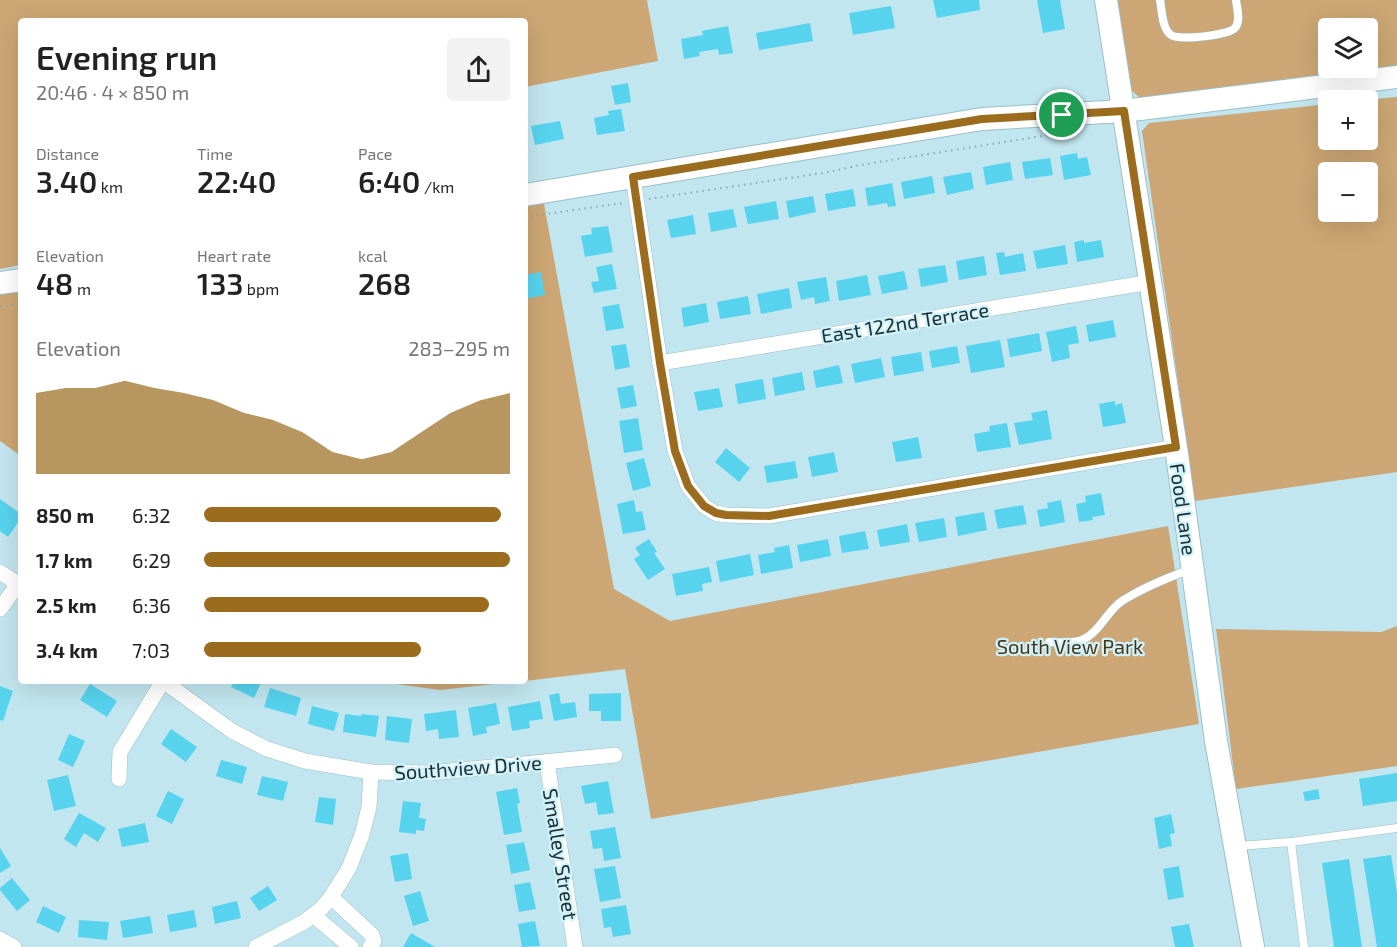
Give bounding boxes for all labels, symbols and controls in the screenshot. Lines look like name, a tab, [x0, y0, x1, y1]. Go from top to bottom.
map controls	[1318, 18, 1378, 222]
button: layers	[1318, 18, 1378, 78]
text: Evening run	[36, 37, 217, 77]
button: share	[447, 38, 510, 101]
text: 20:46 · 4 × 850 m	[36, 80, 189, 104]
pin	[1036, 89, 1087, 140]
button: +	[1318, 90, 1378, 150]
icon: arrive	[1045, 98, 1078, 131]
text: Distance	[36, 144, 99, 163]
text: Time	[197, 144, 233, 163]
text: Pace	[358, 144, 392, 163]
button: −	[1318, 162, 1378, 222]
text: 3.40	[36, 163, 97, 199]
text: 22:40	[197, 163, 276, 199]
text: 6:40	[358, 163, 420, 199]
text: km	[97, 177, 123, 196]
text: /km	[420, 177, 454, 196]
text: Elevation	[36, 246, 104, 265]
text: Heart rate	[197, 246, 271, 265]
text: kcal	[358, 246, 387, 265]
text: 48	[36, 265, 73, 301]
text: 133	[197, 265, 243, 301]
text: 268	[358, 265, 411, 301]
text: m	[73, 279, 91, 298]
text: bpm	[243, 279, 279, 298]
street label: East 122nd Terrace	[819, 297, 991, 347]
text: Elevation	[36, 336, 121, 360]
text: 283–295 m	[408, 336, 510, 360]
street label: Food Lane	[1166, 461, 1202, 557]
text: 850 m	[36, 503, 94, 527]
text: 6:32	[132, 503, 171, 527]
text: 1.7 km	[36, 548, 93, 572]
text: 6:29	[132, 548, 171, 572]
text: 2.5 km	[36, 593, 97, 617]
text: 6:36	[132, 593, 171, 617]
park label: South View Park	[997, 634, 1143, 658]
text: 3.4 km	[36, 638, 98, 662]
text: 7:03	[132, 638, 170, 662]
street label: Southview Drive	[394, 750, 542, 784]
street label: Smalley Street	[539, 787, 583, 922]

